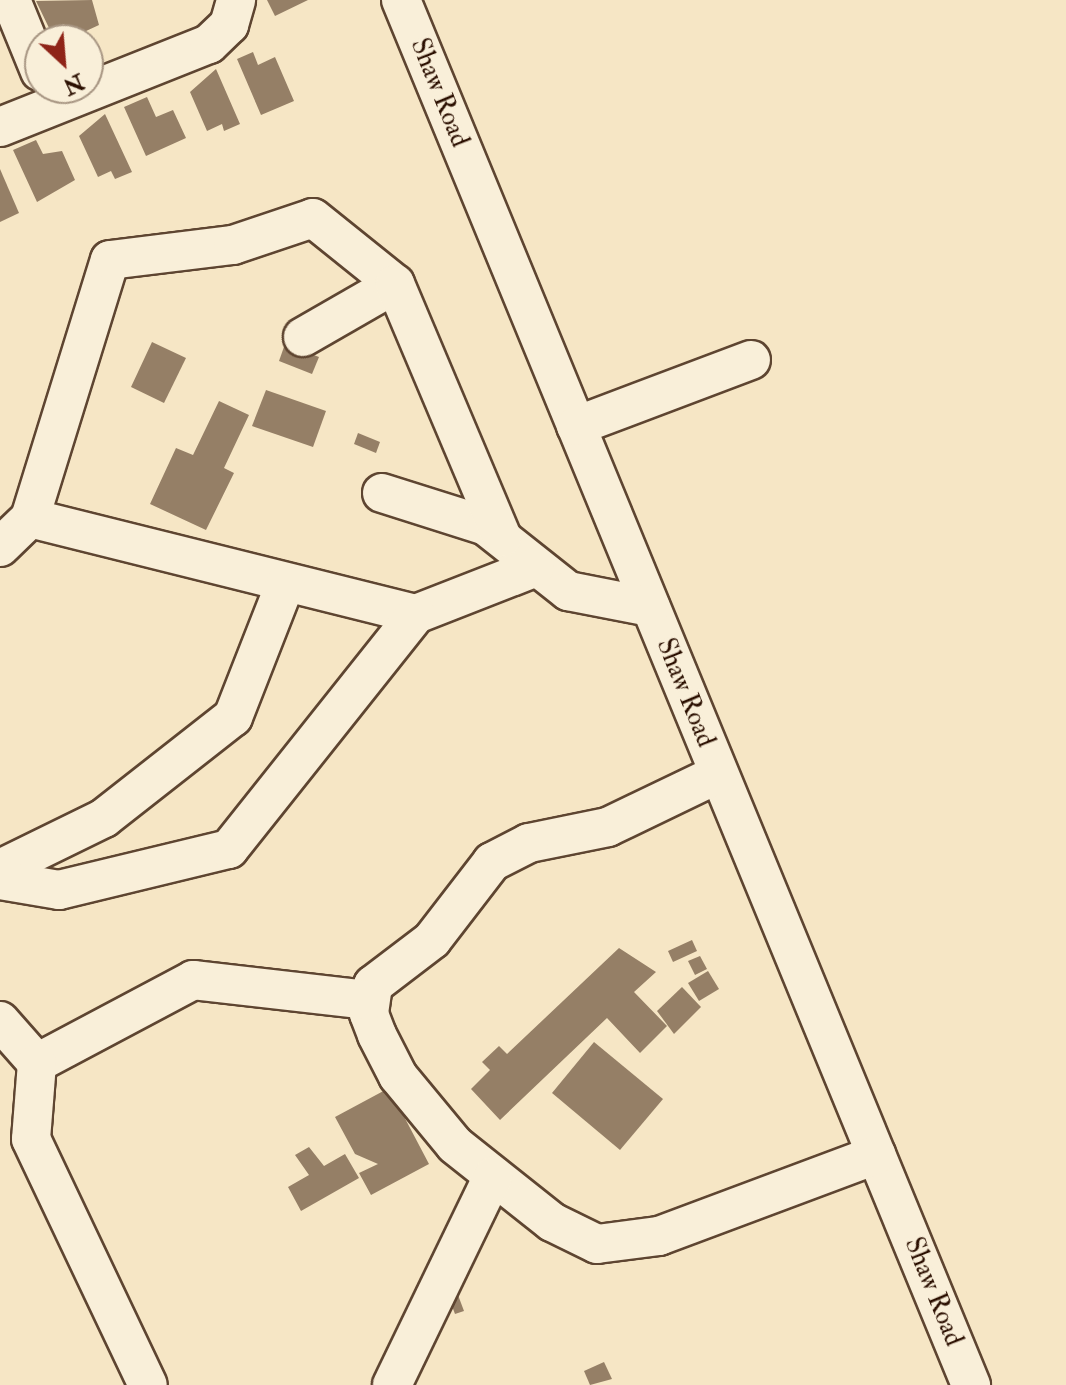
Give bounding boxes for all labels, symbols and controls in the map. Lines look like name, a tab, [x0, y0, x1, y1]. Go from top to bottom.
north arrow	[24, 24, 104, 104]
street label: Shaw Road	[403, 34, 475, 152]
text: N	[59, 67, 89, 101]
street label: Shaw Road	[649, 634, 721, 752]
street label: Shaw Road	[897, 1233, 969, 1351]

